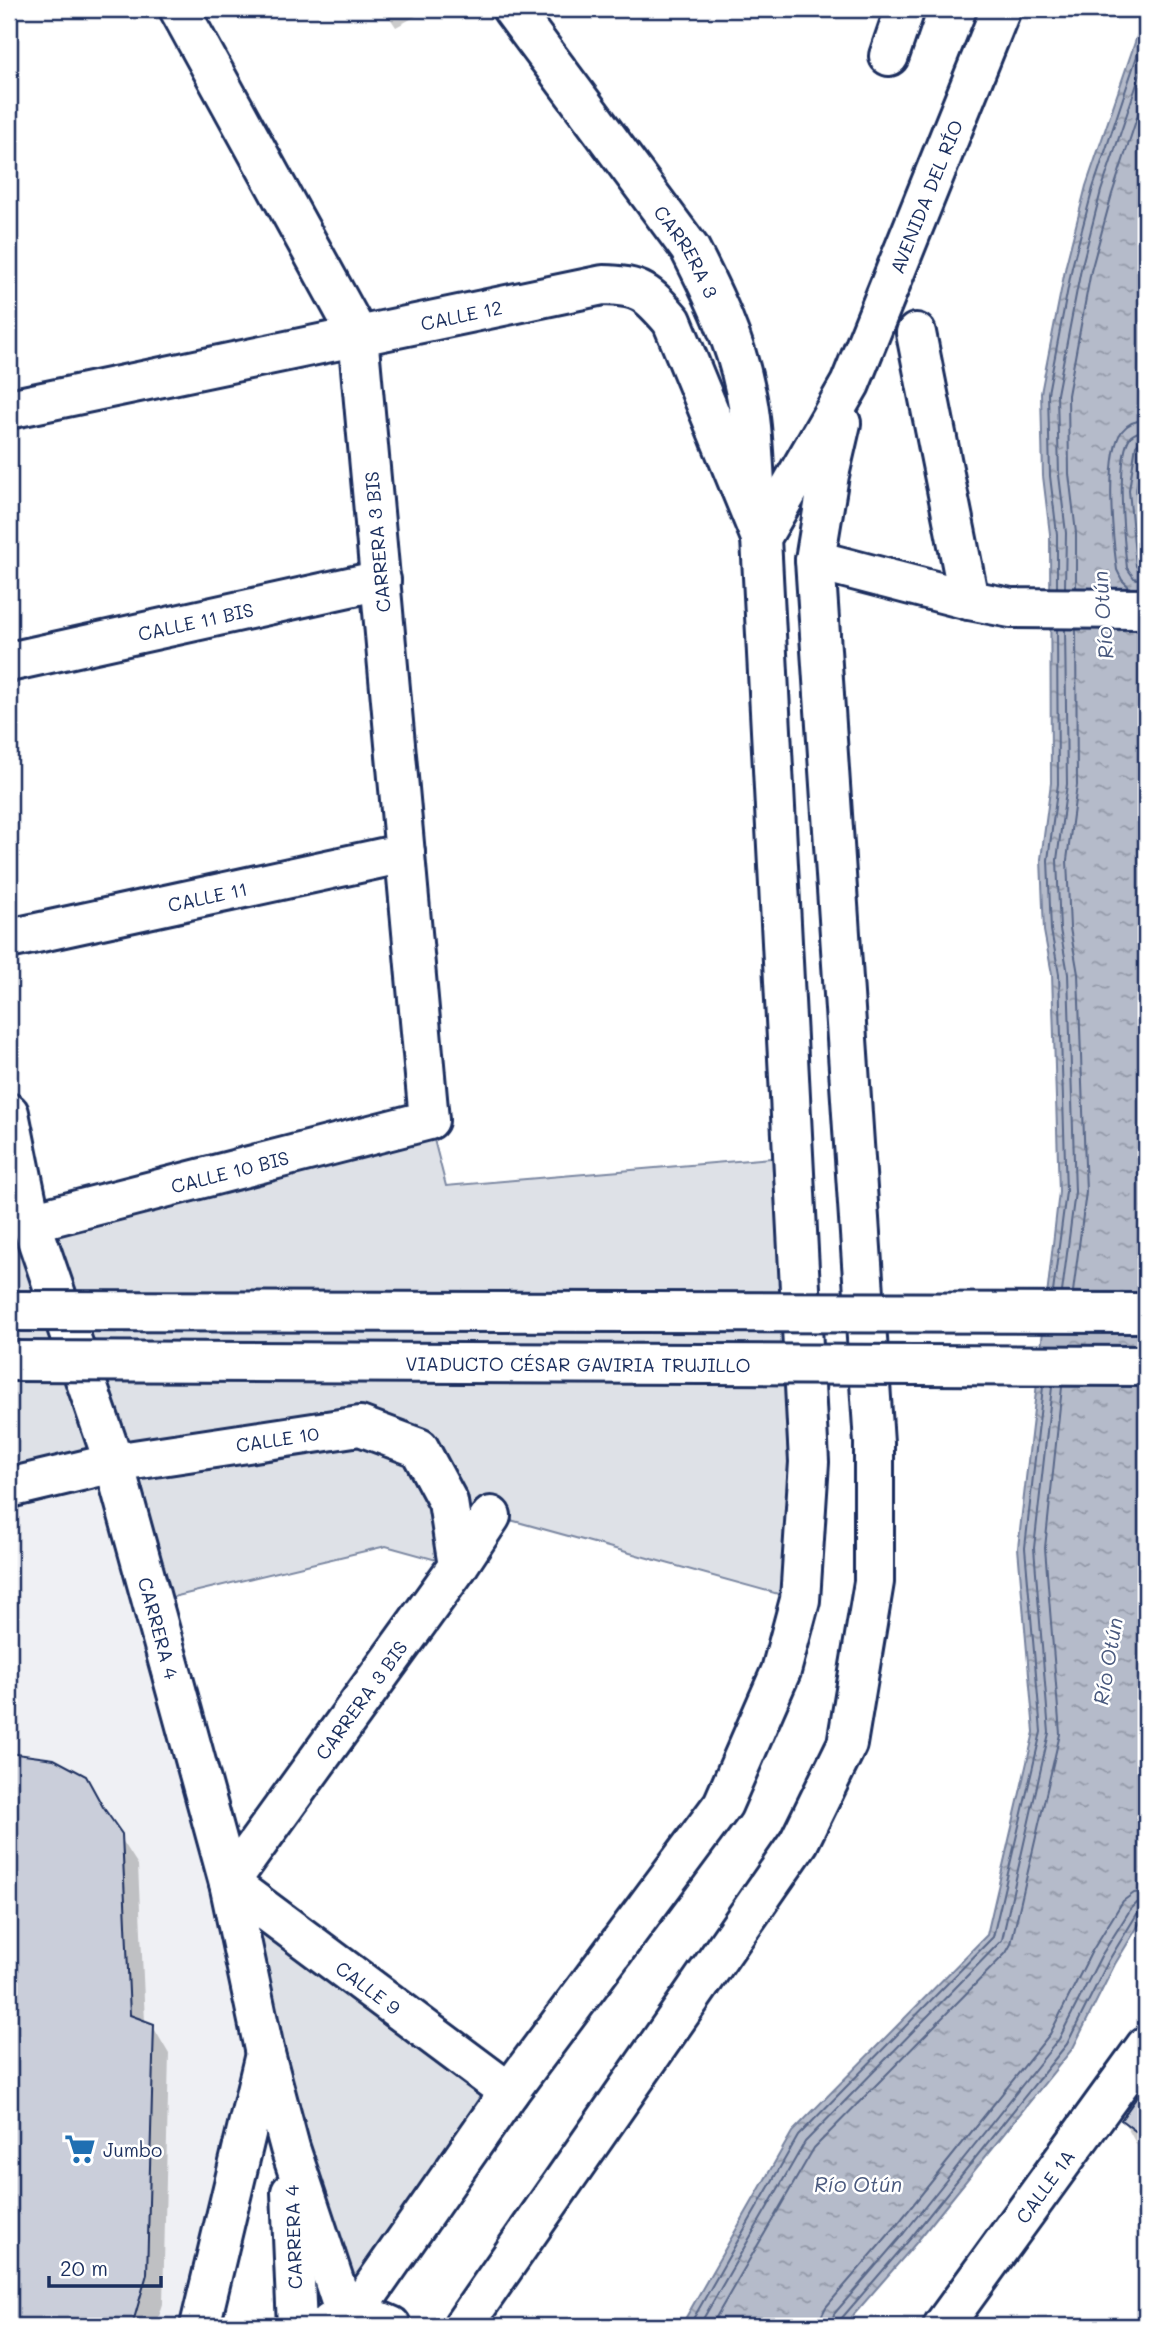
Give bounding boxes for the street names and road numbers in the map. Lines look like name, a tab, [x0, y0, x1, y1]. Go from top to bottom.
street label: AVENIDA DEL RÍO	[883, 116, 968, 277]
street label: CARRERA 3	[649, 200, 724, 301]
street label: CALLE 12	[418, 294, 504, 335]
street label: CARRERA 3 BIS	[358, 470, 396, 614]
street label: CALLE 11 BIS	[135, 596, 256, 646]
street label: CALLE 11	[165, 875, 249, 917]
street label: CALLE 10 BIS	[168, 1144, 291, 1198]
street label: VIADUCTO CÉSAR GAVIRIA TRUJILLO	[405, 1350, 751, 1377]
street label: CALLE 10	[234, 1420, 321, 1457]
street label: CARRERA 4	[133, 1574, 185, 1682]
street label: CARRERA 3 BIS	[309, 1635, 413, 1765]
street label: CALLE 9	[331, 1955, 406, 2020]
street label: CALLE 1A	[1009, 2144, 1080, 2228]
street label: CARRERA 4	[279, 2184, 307, 2290]

